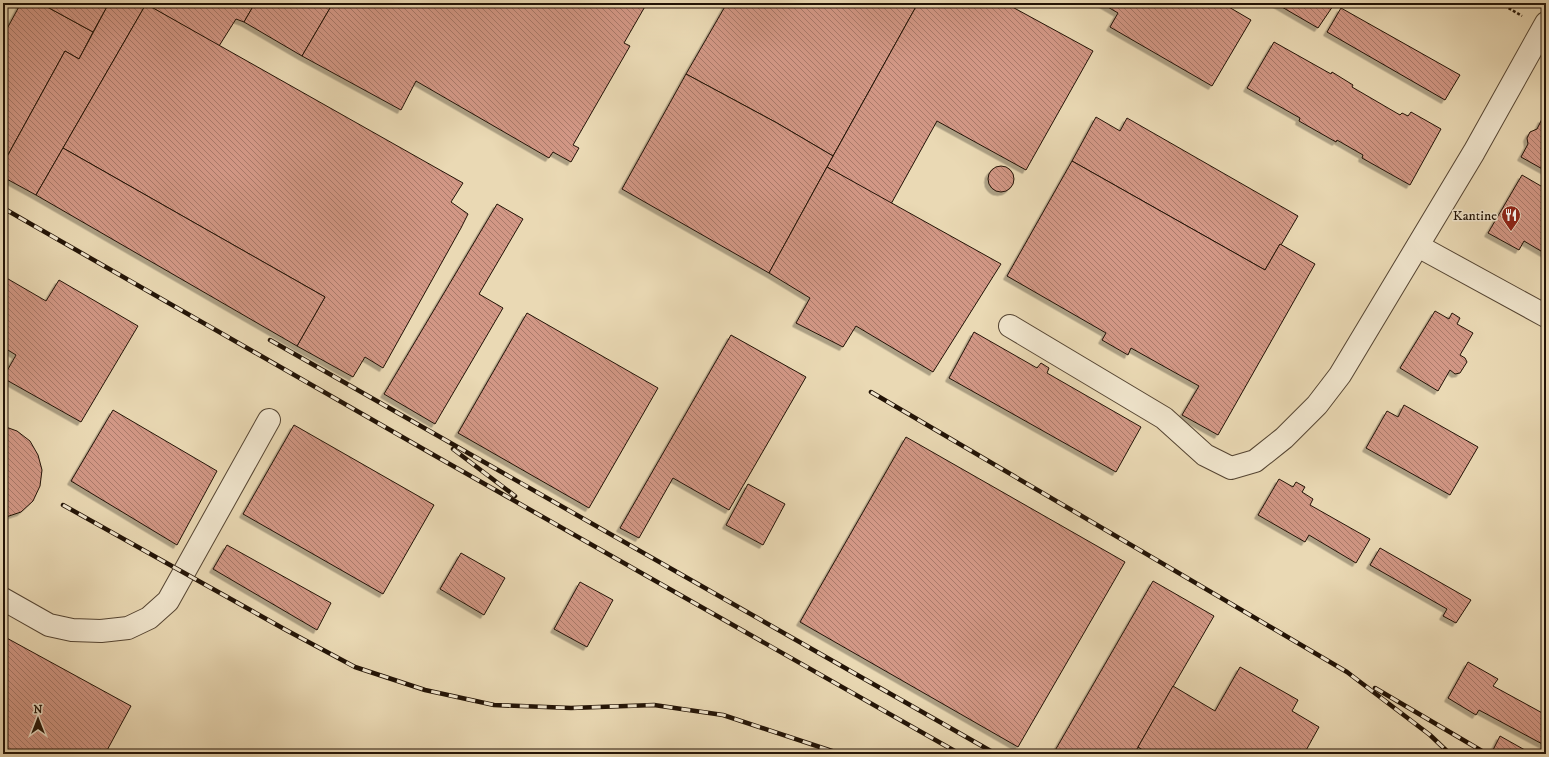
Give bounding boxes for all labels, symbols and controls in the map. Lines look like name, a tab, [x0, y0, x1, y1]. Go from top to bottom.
restaurant icon: Kantine	[1500, 204, 1522, 232]
place label: Kantine	[1453, 207, 1497, 225]
north arrow	[18, 699, 58, 739]
text: N	[33, 703, 43, 717]

